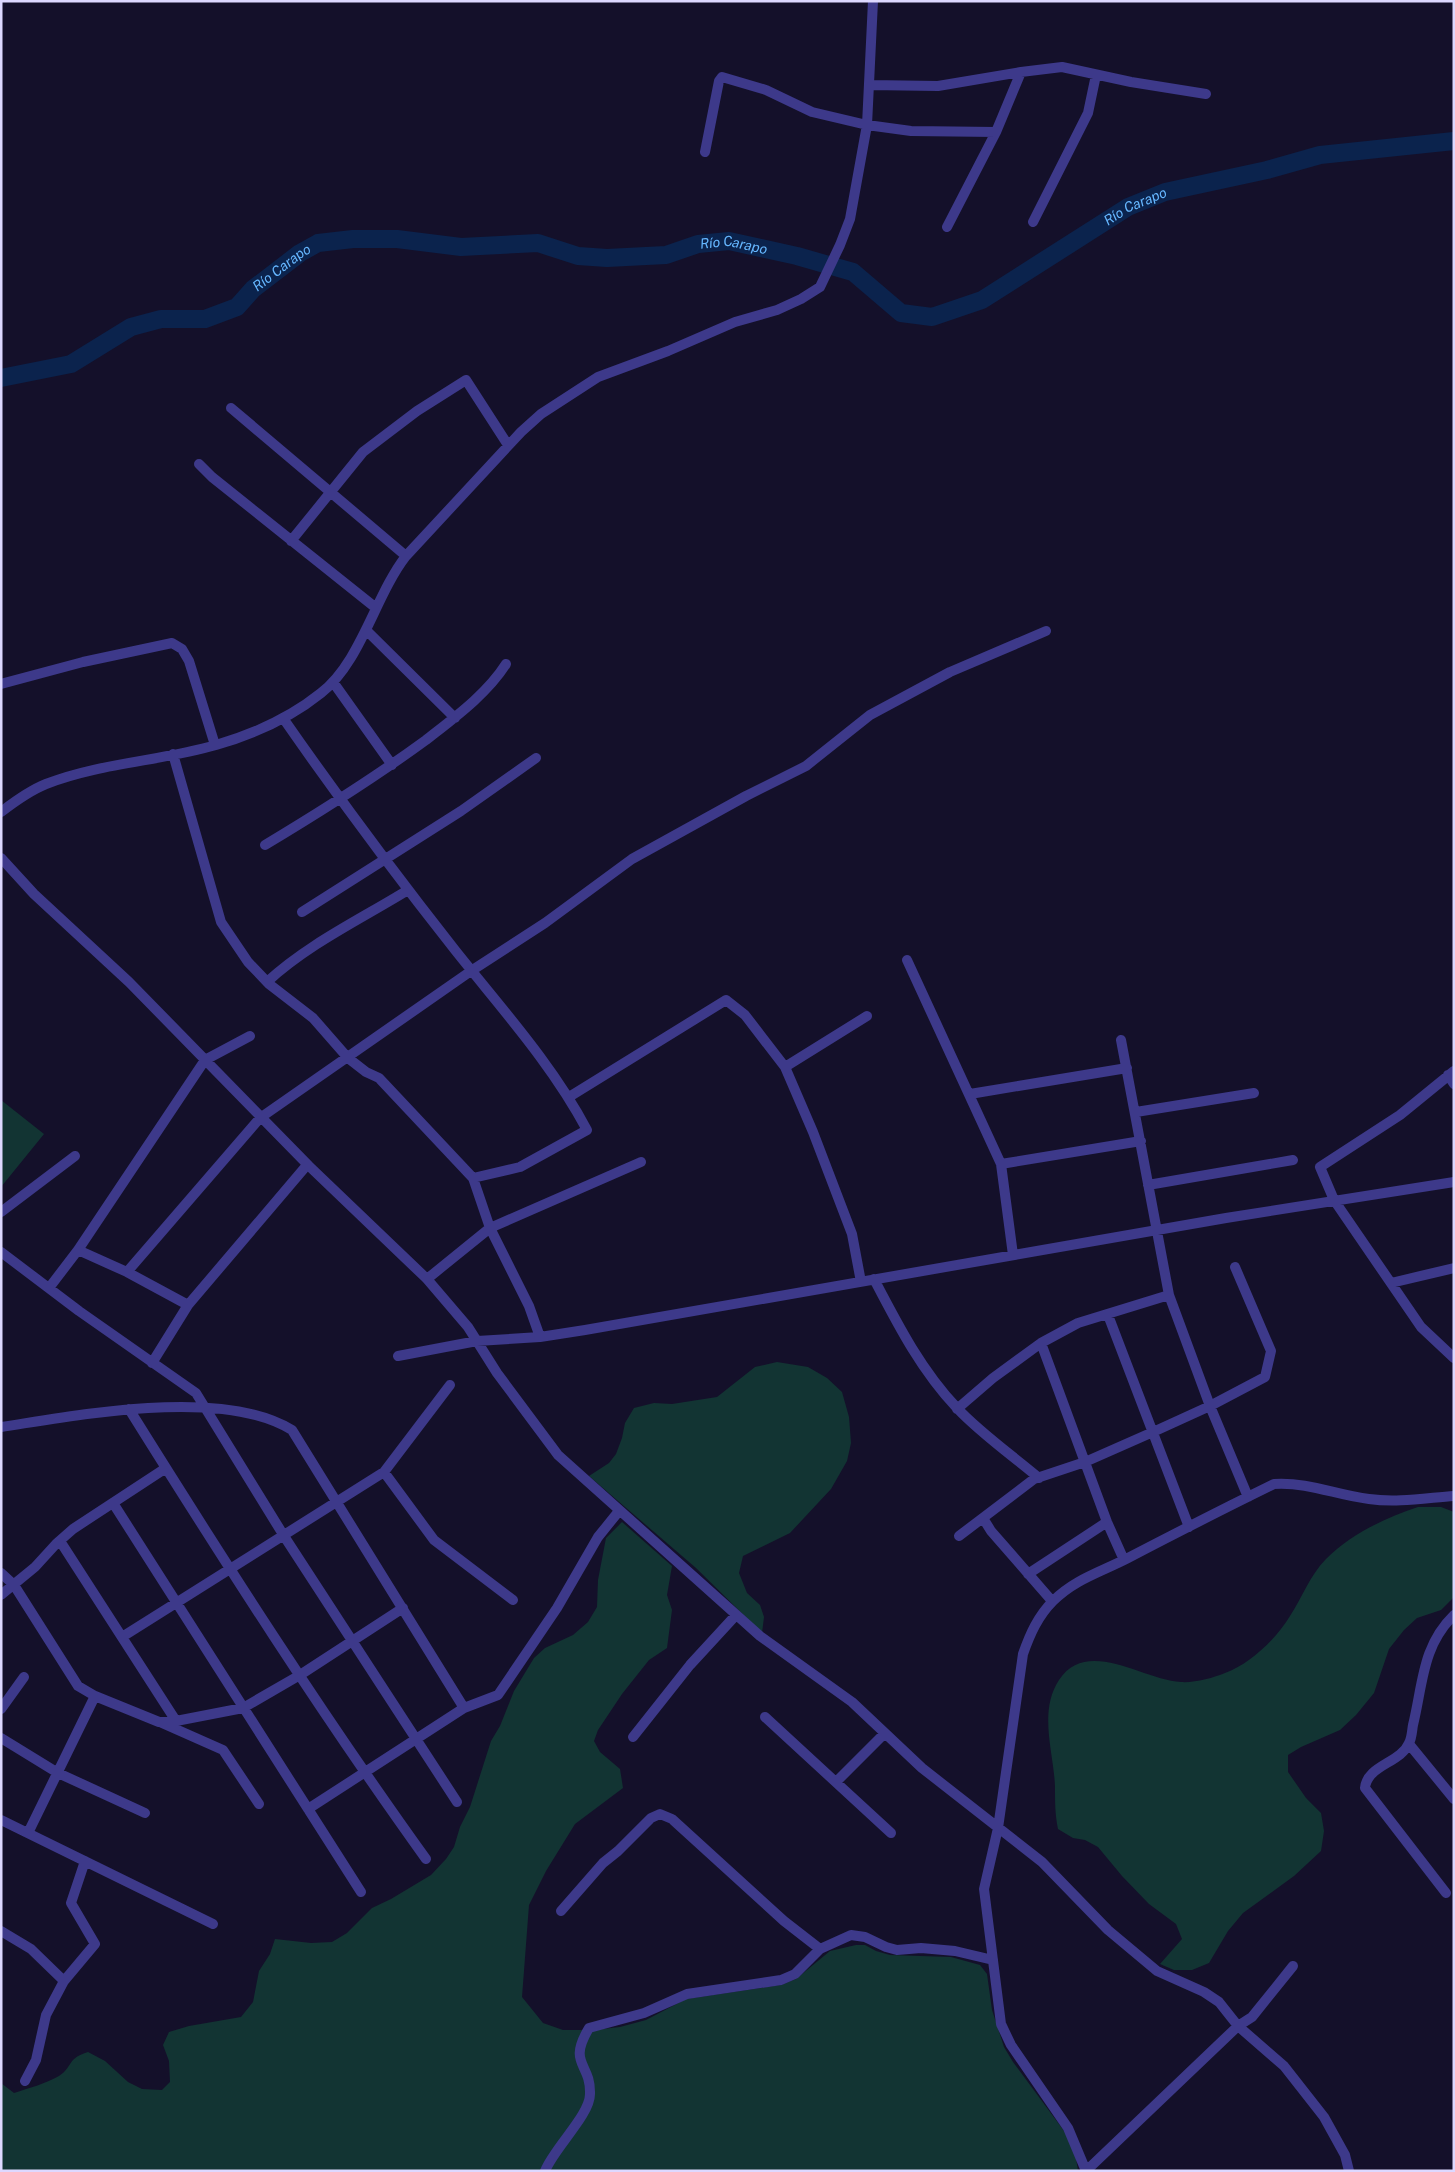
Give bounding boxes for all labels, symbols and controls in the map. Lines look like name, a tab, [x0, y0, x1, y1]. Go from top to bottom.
water label: Río Carapo	[1101, 184, 1169, 228]
water label: Río Carapo	[699, 233, 769, 257]
water label: Río Carapo	[249, 241, 314, 294]

